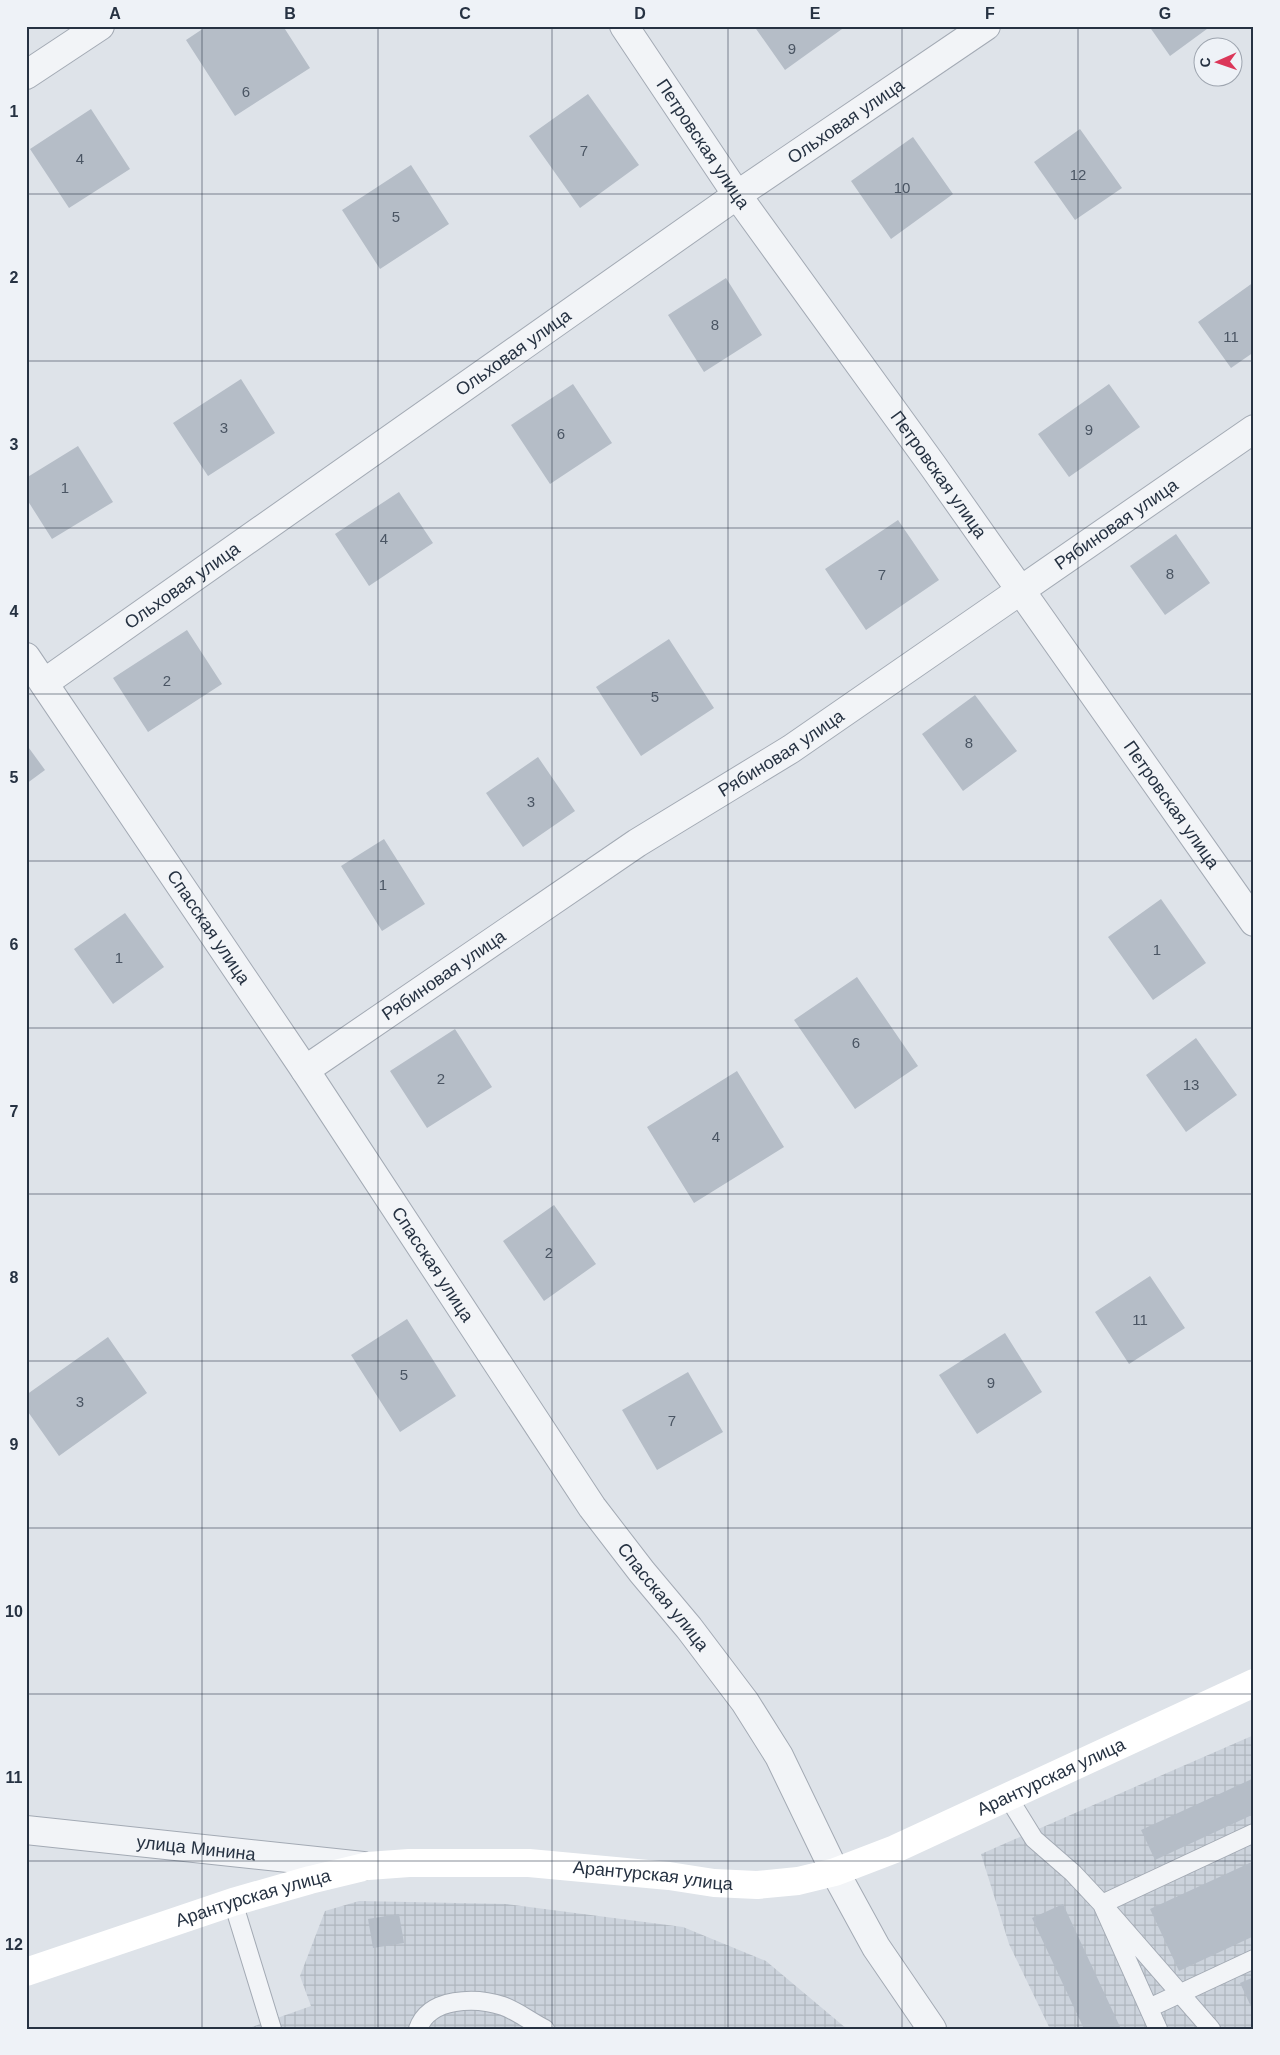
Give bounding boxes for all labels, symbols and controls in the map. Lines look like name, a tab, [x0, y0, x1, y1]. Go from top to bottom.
text: A	[109, 5, 121, 22]
text: B	[284, 5, 296, 22]
text: C	[459, 5, 471, 22]
text: D	[634, 5, 646, 22]
text: E	[810, 5, 821, 22]
text: F	[985, 5, 995, 22]
text: G	[1159, 5, 1171, 22]
north arrow	[1192, 38, 1242, 88]
house number: 9	[788, 40, 796, 57]
text: С	[1197, 57, 1213, 68]
street label: Ольховая улица	[784, 74, 909, 168]
street label: Петровская улица	[652, 75, 754, 213]
house number: 6	[242, 83, 250, 100]
text: 1	[10, 103, 19, 120]
house number: 7	[580, 142, 588, 159]
house number: 4	[76, 150, 84, 167]
house number: 12	[1070, 166, 1086, 183]
house number: 10	[894, 179, 910, 196]
house number: 5	[392, 208, 400, 225]
text: 2	[10, 269, 19, 286]
street label: Ольховая улица	[452, 305, 576, 400]
house number: 8	[711, 316, 719, 333]
house number: 11	[1223, 328, 1239, 345]
street label: Петровская улица	[886, 407, 991, 543]
house number: 3	[220, 419, 228, 436]
house number: 9	[1085, 421, 1093, 438]
house number: 6	[557, 425, 565, 442]
text: 3	[10, 436, 19, 453]
street label: Рябиновая улица	[1051, 474, 1182, 574]
house number: 1	[61, 479, 69, 496]
house number: 4	[380, 530, 388, 547]
street label: Ольховая улица	[121, 538, 244, 633]
house number: 8	[1166, 565, 1174, 582]
house number: 7	[878, 566, 886, 583]
text: 4	[10, 603, 19, 620]
house number: 2	[163, 672, 171, 689]
house number: 5	[651, 688, 659, 705]
street label: Рябиновая улица	[715, 705, 848, 801]
house number: 8	[965, 734, 973, 751]
street label: Петровская улица	[1120, 737, 1224, 873]
text: 5	[10, 769, 19, 786]
house number: 3	[527, 793, 535, 810]
street label: Спасская улица	[163, 866, 255, 989]
house number: 1	[379, 876, 387, 893]
street label: Рябиновая улица	[378, 925, 510, 1024]
text: 6	[10, 936, 19, 953]
house number: 1	[1153, 941, 1161, 958]
house number: 1	[115, 949, 123, 966]
house number: 6	[852, 1034, 860, 1051]
house number: 2	[437, 1070, 445, 1087]
house number: 13	[1183, 1076, 1199, 1093]
text: 7	[10, 1103, 19, 1120]
house number: 4	[712, 1128, 720, 1145]
street label: Спасская улица	[388, 1203, 478, 1326]
house number: 2	[545, 1244, 553, 1261]
text: 8	[10, 1269, 19, 1286]
house number: 11	[1132, 1311, 1148, 1328]
house number: 5	[400, 1366, 408, 1383]
house number: 9	[987, 1374, 995, 1391]
house number: 3	[76, 1393, 84, 1410]
house number: 7	[668, 1412, 676, 1429]
text: 9	[10, 1436, 19, 1453]
street label: Спасская улица	[613, 1539, 713, 1656]
text: 10	[5, 1603, 23, 1620]
street label: Арантурская улица	[974, 1734, 1129, 1820]
text: 11	[6, 1769, 23, 1786]
street label: улица Минина	[136, 1832, 258, 1865]
street label: Арантурская улица	[572, 1857, 734, 1894]
street label: Арантурская улица	[173, 1865, 334, 1931]
text: 12	[5, 1936, 23, 1953]

